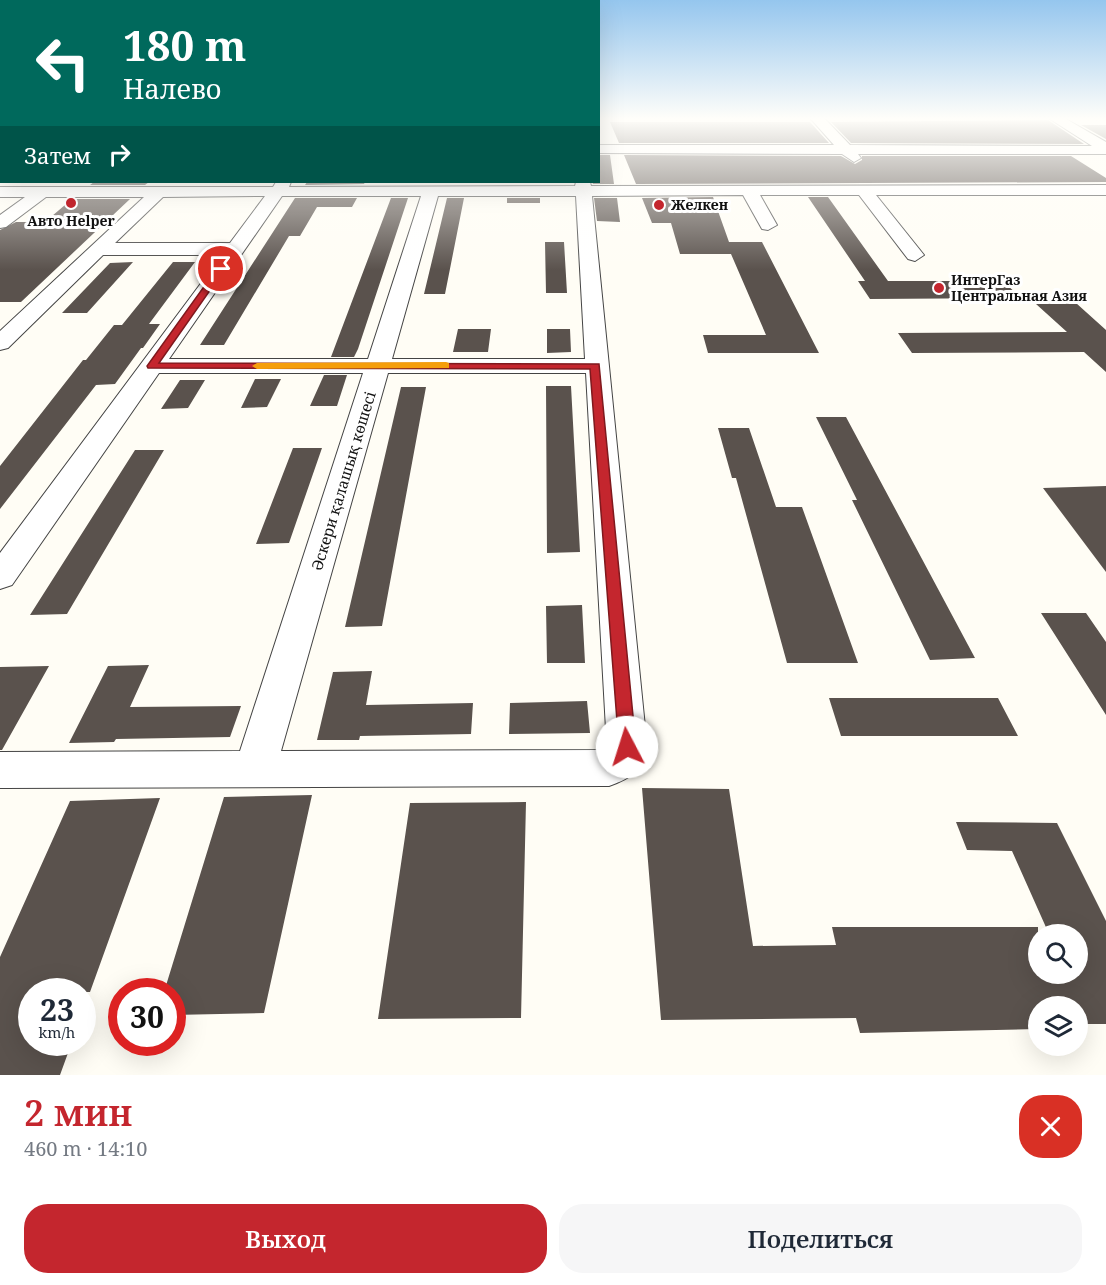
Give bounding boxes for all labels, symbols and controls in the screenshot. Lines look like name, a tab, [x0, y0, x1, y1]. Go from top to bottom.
text: 180 m	[123, 16, 247, 73]
icon: left	[24, 24, 102, 102]
text: Налево	[123, 70, 221, 107]
icon: right	[103, 138, 136, 171]
text: Затем	[24, 140, 91, 170]
place label: Желкен	[671, 195, 729, 214]
marker: Авто Helper	[64, 196, 78, 210]
marker: Желкен	[652, 198, 666, 212]
place label: Авто Helper	[27, 211, 115, 230]
pin	[195, 243, 246, 294]
icon: arrive	[204, 252, 237, 285]
place label: ИнтерГаз Центральная Азия	[951, 270, 1088, 305]
marker: ИнтерГаз Центральная Азия	[932, 281, 946, 295]
street label: Әскери қалашық көшесі	[306, 389, 380, 573]
position arrow	[595, 715, 659, 779]
map controls	[1028, 924, 1088, 1056]
button: search	[1028, 924, 1088, 984]
speed limit sign: 30	[108, 978, 186, 1056]
text: 23	[40, 989, 74, 1030]
button: layers	[1028, 996, 1088, 1056]
text: km/h	[39, 1022, 75, 1042]
text: 2 мин	[24, 1088, 133, 1137]
button: close	[1019, 1095, 1082, 1158]
text: 460 m · 14:10	[24, 1135, 147, 1162]
button: Выход	[24, 1204, 547, 1273]
button: Поделиться	[559, 1204, 1082, 1273]

